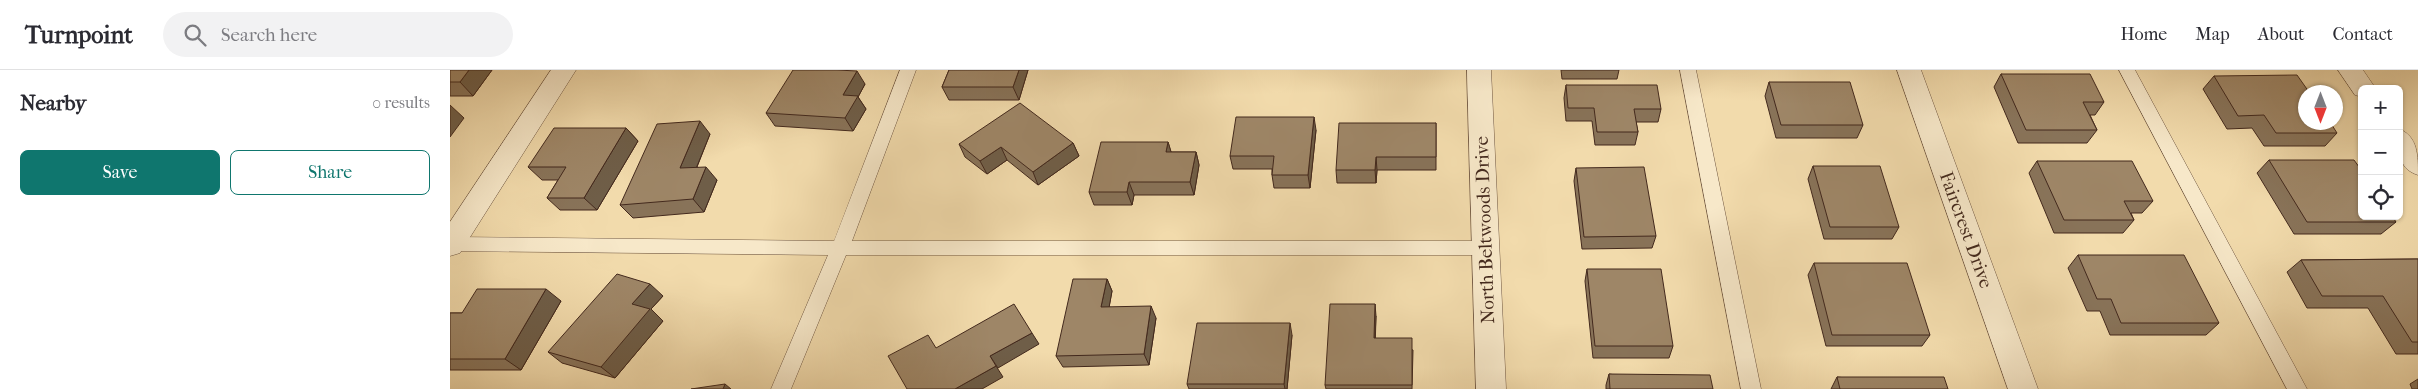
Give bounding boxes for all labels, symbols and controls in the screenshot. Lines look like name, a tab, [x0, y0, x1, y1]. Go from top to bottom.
search box	[163, 12, 513, 57]
text: Turnpoint	[25, 21, 133, 49]
icon: search	[181, 21, 209, 49]
text: Search here	[221, 24, 317, 46]
text: Home	[2120, 24, 2167, 45]
text: Map	[2195, 24, 2230, 45]
text: About	[2258, 24, 2304, 45]
text: Contact	[2332, 24, 2393, 45]
north arrow	[2298, 85, 2343, 130]
map controls	[2358, 85, 2403, 220]
button: +	[2358, 85, 2403, 130]
text: Nearby	[20, 91, 86, 115]
text: 0 results	[372, 93, 430, 112]
button: −	[2358, 130, 2403, 175]
street label: North Beltwoods Drive	[1471, 136, 1499, 324]
button: Save	[20, 150, 220, 195]
button: Share	[230, 150, 430, 195]
street label: Faircrest Drive	[1935, 169, 1997, 291]
button: locate	[2358, 175, 2403, 220]

